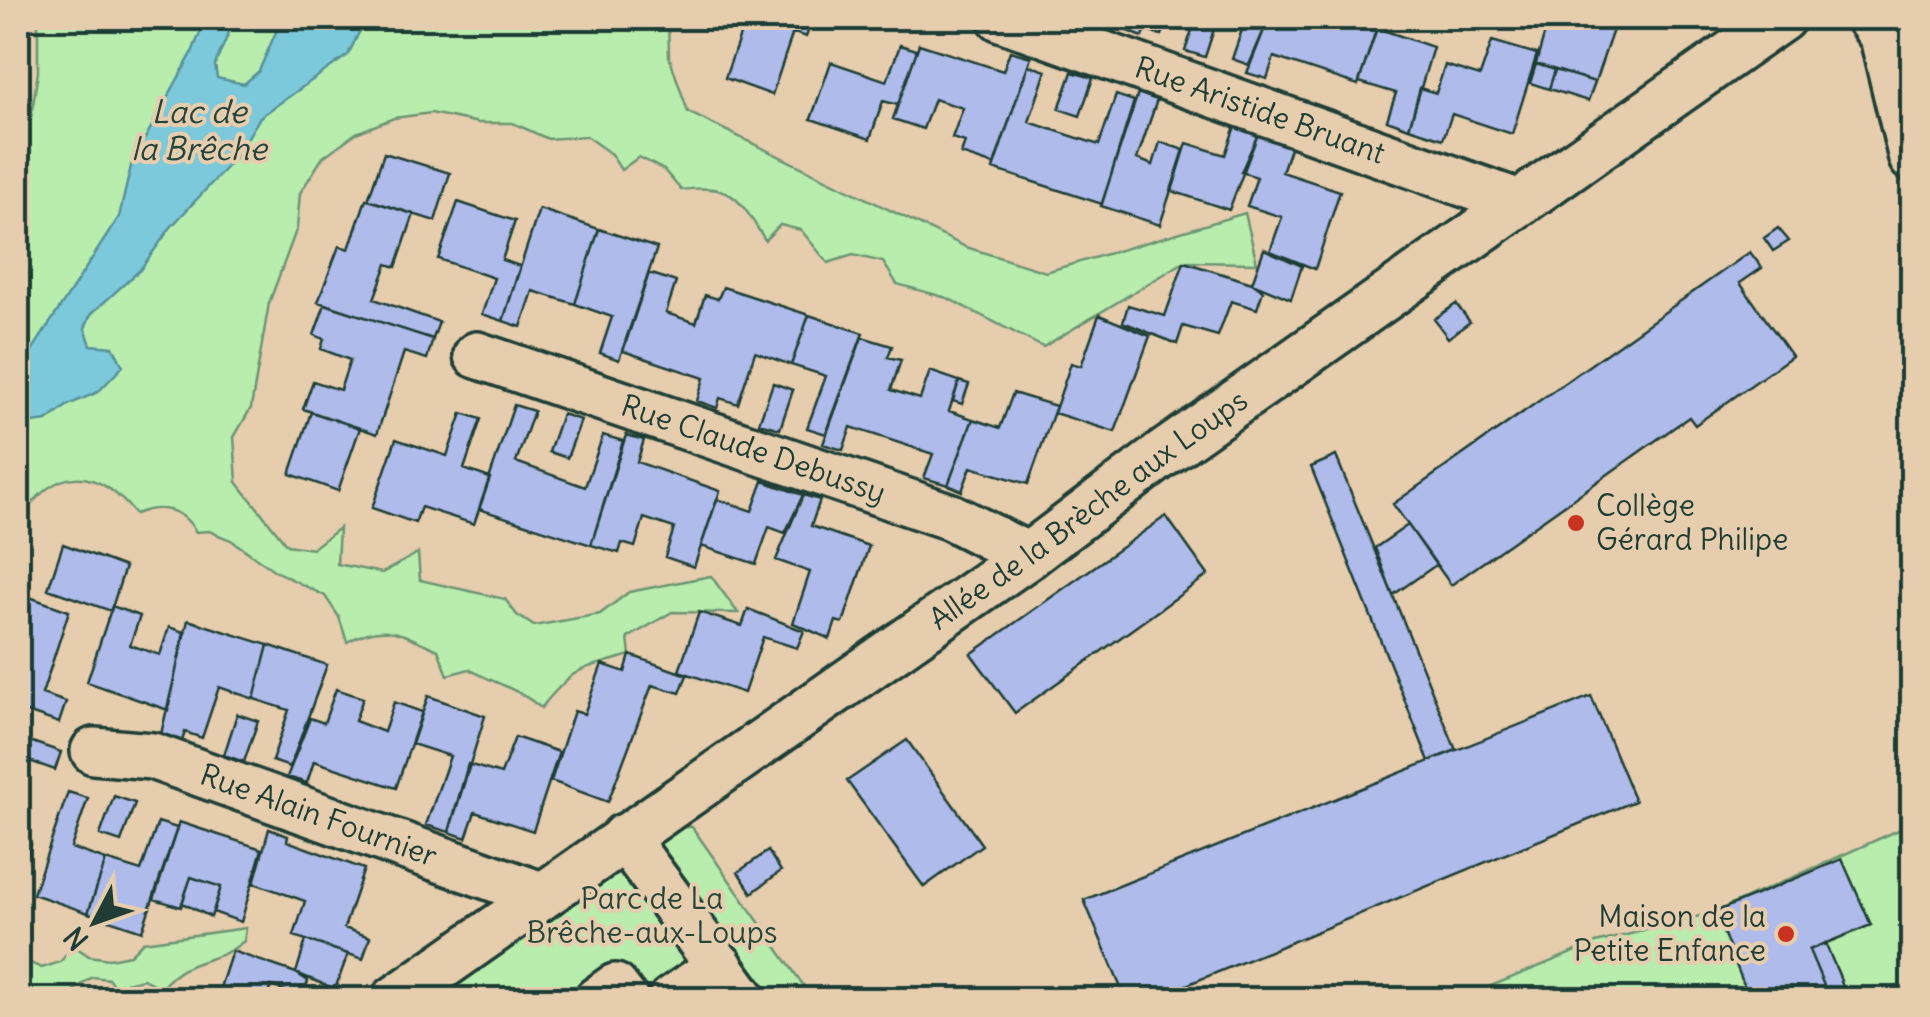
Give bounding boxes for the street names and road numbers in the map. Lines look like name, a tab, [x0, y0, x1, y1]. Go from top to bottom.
street label: Rue Aristide Bruant	[1130, 47, 1390, 172]
street label: Allée de la Brèche aux Loups	[921, 381, 1254, 637]
street label: Rue Claude Debussy	[616, 386, 891, 511]
street label: Rue Alain Fournier	[195, 755, 442, 874]

